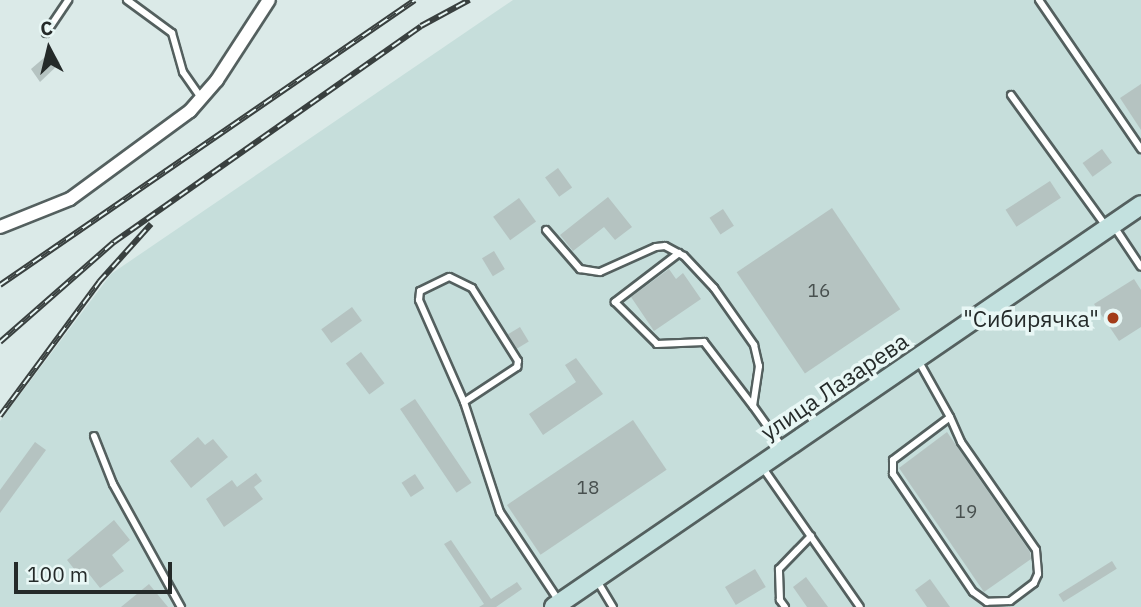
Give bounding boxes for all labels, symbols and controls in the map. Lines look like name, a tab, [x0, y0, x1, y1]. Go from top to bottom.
north arrow	[14, 14, 84, 84]
text: С	[39, 15, 54, 41]
house number: 16	[808, 280, 830, 302]
place label: "Сибирячка"	[963, 304, 1099, 332]
marker: "Сибирячка"	[1105, 310, 1121, 326]
street label: улица Лазарева	[755, 327, 913, 445]
house number: 18	[577, 477, 599, 499]
house number: 19	[955, 501, 977, 523]
scale bar	[18, 548, 175, 592]
text: 100 m	[27, 560, 88, 588]

